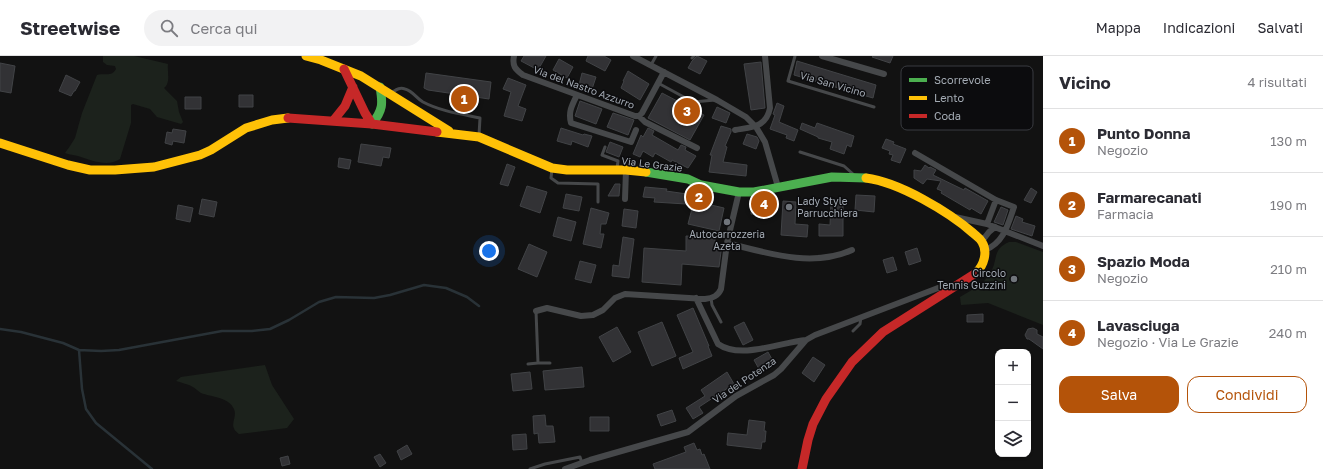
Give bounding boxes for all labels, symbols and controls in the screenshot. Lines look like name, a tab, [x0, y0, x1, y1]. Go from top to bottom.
search box	[144, 10, 424, 46]
text: Streetwise	[20, 16, 120, 39]
icon: search	[158, 17, 180, 39]
text: Cerca qui	[190, 19, 258, 37]
text: Mappa	[1096, 19, 1141, 36]
text: Indicazioni	[1163, 19, 1235, 36]
text: Salvati	[1257, 19, 1303, 36]
street label: Via del Nastro Azzurro	[532, 63, 636, 111]
legend	[901, 66, 1033, 130]
street label: Via San Vicino	[799, 69, 867, 99]
text: Vicino	[1059, 72, 1111, 93]
text: Scorrevole	[934, 73, 991, 86]
text: 4 risultati	[1248, 74, 1307, 90]
pin: 1	[451, 84, 477, 114]
text: Lento	[934, 91, 965, 104]
pin: 3	[674, 96, 700, 126]
text: Coda	[934, 109, 961, 122]
text: Punto Donna	[1097, 124, 1190, 142]
text: 1	[1069, 133, 1075, 149]
text: 130 m	[1270, 133, 1307, 149]
text: Negozio	[1097, 142, 1148, 158]
street label: Via Le Grazie	[621, 154, 683, 174]
pin: 2	[686, 182, 712, 212]
text: Farmarecanati	[1097, 188, 1202, 206]
pin: 4	[751, 189, 777, 219]
place label: Lady Style Parrucchiera	[797, 195, 858, 219]
text: 2	[1068, 197, 1076, 213]
text: 190 m	[1270, 197, 1307, 213]
marker: Lady Style Parrucchiera	[784, 202, 794, 212]
text: Farmacia	[1097, 206, 1154, 222]
marker: Autocarrozzeria Azeta	[722, 217, 732, 227]
place label: Autocarrozzeria Azeta	[689, 228, 765, 252]
your location	[479, 241, 499, 261]
text: Spazio Moda	[1097, 252, 1190, 270]
text: 3	[1068, 261, 1076, 277]
text: 210 m	[1270, 261, 1307, 277]
place label: Circolo Tennis Guzzini	[937, 267, 1006, 291]
text: Negozio	[1097, 270, 1148, 286]
marker: Circolo Tennis Guzzini	[1009, 274, 1019, 284]
text: Lavasciuga	[1097, 316, 1179, 334]
text: 4	[1068, 325, 1076, 341]
text: 240 m	[1269, 325, 1307, 341]
text: Negozio · Via Le Grazie	[1097, 334, 1239, 350]
map controls	[995, 349, 1031, 457]
button: +	[995, 349, 1031, 385]
street label: Via del Potenza	[710, 354, 778, 406]
button: Salva	[1059, 376, 1179, 413]
button: Condividi	[1187, 376, 1307, 413]
button: −	[995, 385, 1031, 421]
button: layers	[995, 421, 1031, 457]

